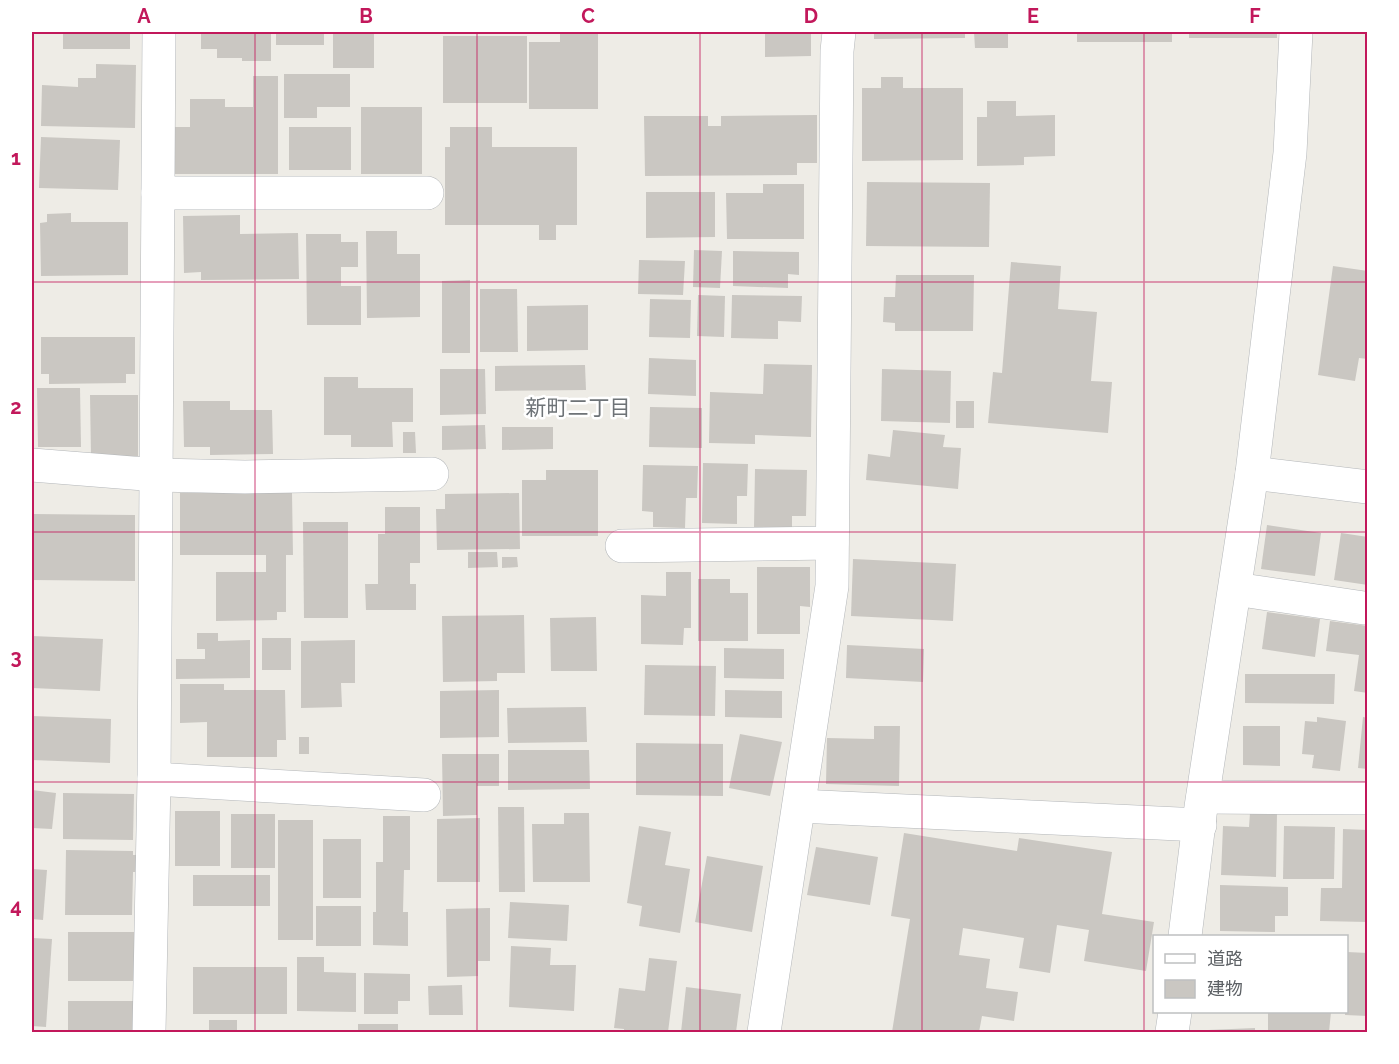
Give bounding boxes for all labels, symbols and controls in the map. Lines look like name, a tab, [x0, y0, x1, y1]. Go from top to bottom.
text: A	[137, 4, 151, 28]
text: B	[359, 4, 373, 28]
text: C	[581, 4, 595, 28]
text: D	[804, 4, 818, 28]
text: E	[1027, 4, 1039, 28]
text: F	[1249, 4, 1261, 28]
text: 1	[11, 146, 21, 170]
text: 2	[10, 395, 22, 419]
district label: 新町二丁目	[526, 395, 631, 420]
text: 3	[10, 645, 22, 669]
text: 4	[10, 894, 22, 918]
legend	[1153, 935, 1348, 1013]
text: 道路	[1207, 948, 1243, 969]
text: 建物	[1207, 978, 1243, 999]

